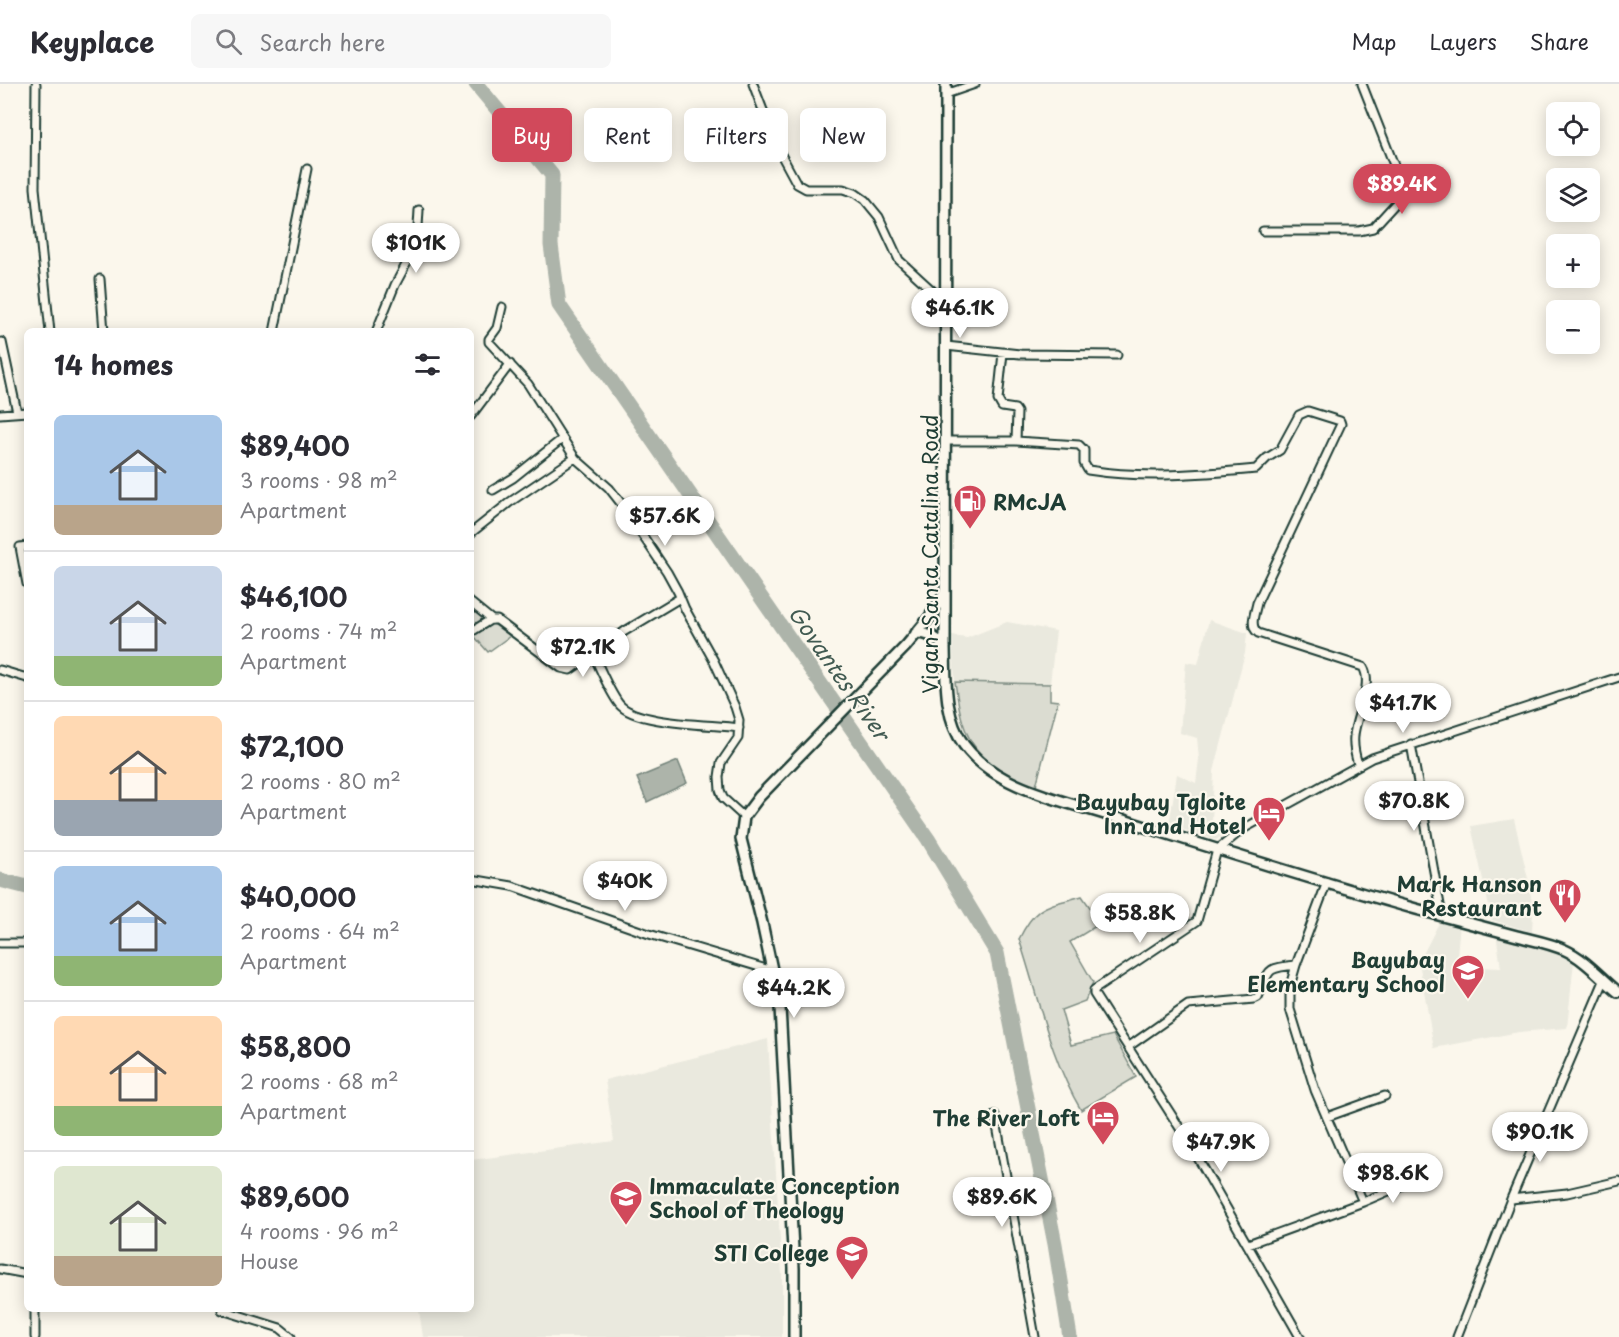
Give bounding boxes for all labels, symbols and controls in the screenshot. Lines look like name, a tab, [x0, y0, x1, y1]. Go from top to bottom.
search box	[191, 14, 611, 68]
text: Keyplace	[30, 20, 155, 63]
icon: search	[212, 25, 245, 58]
text: Search here	[260, 25, 385, 58]
text: Map	[1352, 25, 1396, 57]
text: Layers	[1429, 25, 1497, 57]
text: Share	[1530, 25, 1589, 57]
map controls	[1546, 102, 1600, 354]
button: locate	[1546, 102, 1600, 156]
chip: Buy	[492, 108, 572, 162]
chip: Rent	[584, 108, 672, 162]
chip: Filters	[684, 108, 788, 162]
chip: New	[800, 108, 886, 162]
pin: $89.4K	[1353, 164, 1451, 215]
text: $89.4K	[1367, 168, 1437, 198]
button: layers	[1546, 168, 1600, 222]
pin: $101K	[374, 223, 458, 274]
text: $101K	[386, 227, 446, 257]
button: +	[1546, 234, 1600, 288]
pin: $46.1K	[911, 288, 1009, 339]
text: $46.1K	[925, 292, 995, 322]
button: −	[1546, 300, 1600, 354]
text: 14 homes	[54, 345, 173, 384]
icon: filters	[411, 348, 444, 381]
street label: Vigan-Santa Catalina Road	[913, 414, 945, 694]
text: $89,400	[240, 426, 350, 465]
icon: home	[102, 439, 174, 511]
text: 3 rooms · 98 m²	[240, 465, 398, 495]
fuel station icon: RMcJA	[952, 483, 988, 530]
place label: RMcJA	[993, 485, 1067, 517]
text: Apartment	[240, 495, 347, 525]
pin: $57.6K	[616, 496, 714, 547]
text: $57.6K	[629, 500, 701, 530]
text: $46,100	[240, 577, 347, 616]
icon: home	[102, 590, 174, 662]
water label: Govantes River	[781, 598, 900, 749]
text: 2 rooms · 74 m²	[240, 616, 397, 646]
pin: $72.1K	[534, 627, 632, 678]
text: $72.1K	[550, 631, 616, 661]
text: Apartment	[240, 646, 347, 676]
pin: $41.7K	[1354, 683, 1452, 734]
text: $41.7K	[1369, 687, 1437, 717]
text: $72,100	[240, 727, 344, 766]
icon: home	[102, 740, 174, 812]
text: 2 rooms · 80 m²	[240, 766, 401, 796]
pin: $70.8K	[1365, 781, 1463, 832]
place label: Bayubay Tgloite Inn and Hotel	[1075, 785, 1246, 841]
text: $70.8K	[1378, 785, 1450, 815]
hotel icon: Bayubay Tgloite Inn and Hotel	[1251, 795, 1287, 842]
text: Apartment	[240, 796, 347, 826]
pin: $40K	[589, 861, 661, 912]
text: $40K	[597, 865, 653, 895]
place label: Mark Hanson Restaurant	[1397, 867, 1542, 923]
text: $40,000	[240, 877, 356, 916]
restaurant icon: Mark Hanson Restaurant	[1547, 877, 1583, 924]
icon: home	[102, 890, 174, 962]
pin: $58.8K	[1091, 893, 1189, 944]
text: $58.8K	[1104, 897, 1176, 927]
text: 2 rooms · 64 m²	[240, 916, 400, 946]
place label: Bayubay Elementary School	[1247, 943, 1445, 999]
text: Apartment	[240, 946, 347, 976]
school or university icon: Bayubay Elementary School	[1450, 953, 1486, 1000]
pin: $44.2K	[745, 968, 843, 1019]
text: $44.2K	[757, 972, 831, 1002]
text: $58,800	[240, 1027, 351, 1066]
icon: home	[102, 1040, 174, 1112]
text: 2 rooms · 68 m²	[240, 1066, 399, 1096]
text: Apartment	[240, 1096, 347, 1126]
hotel icon: The River Loft	[1085, 1099, 1121, 1146]
place label: The River Loft	[933, 1101, 1080, 1133]
pin: $90.1K	[1491, 1112, 1589, 1163]
text: $90.1K	[1506, 1116, 1574, 1146]
pin: $47.9K	[1172, 1122, 1270, 1173]
text: $47.9K	[1186, 1126, 1256, 1156]
pin: $98.6K	[1344, 1153, 1442, 1204]
text: $98.6K	[1357, 1157, 1429, 1187]
place label: Immaculate Conception School of Theology	[649, 1169, 900, 1225]
text: $89,600	[240, 1177, 350, 1216]
pin: $89.6K	[953, 1177, 1051, 1228]
school or university icon: Immaculate Conception School of Theology	[608, 1179, 644, 1226]
text: $89.6K	[967, 1181, 1037, 1211]
icon: home	[102, 1190, 174, 1262]
text: 4 rooms · 96 m²	[240, 1216, 399, 1246]
school or university icon: STI College	[834, 1234, 870, 1281]
place label: STI College	[714, 1236, 829, 1268]
text: House	[240, 1246, 299, 1276]

